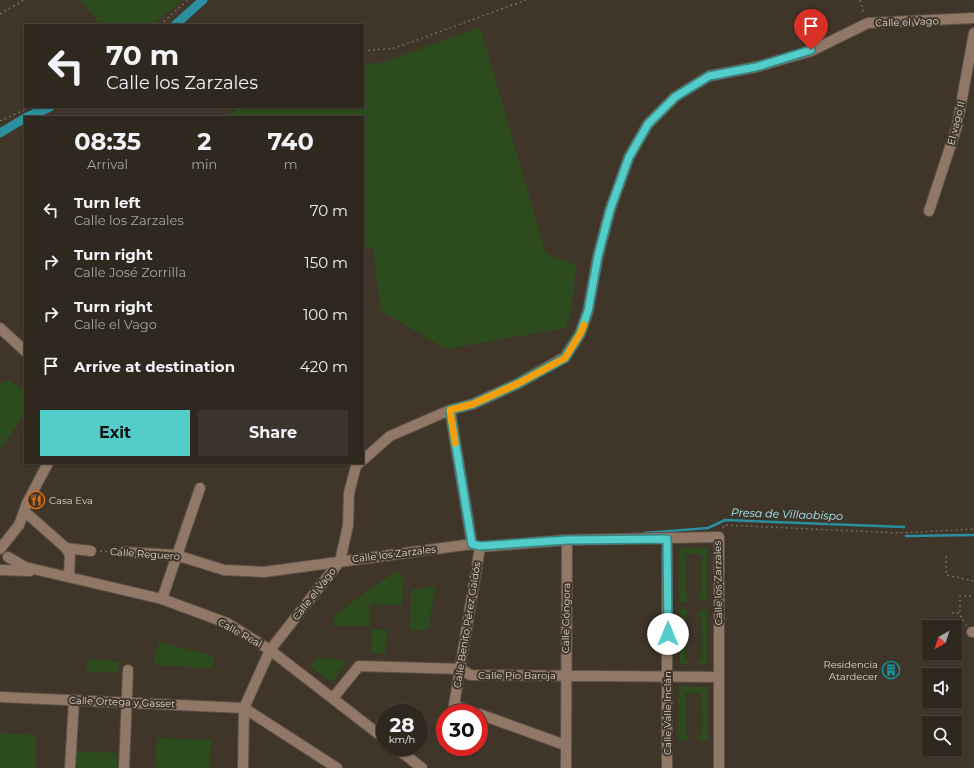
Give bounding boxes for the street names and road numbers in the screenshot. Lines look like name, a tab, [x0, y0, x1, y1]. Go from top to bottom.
street label: Calle el Vago	[875, 14, 939, 30]
street label: El vago II	[944, 100, 968, 146]
street label: Calle los Zarzales	[711, 541, 725, 625]
street label: Calle los Zarzales	[351, 542, 437, 566]
street label: Calle Reguero	[110, 545, 180, 563]
street label: Calle Benito Pérez Galdós	[451, 561, 483, 689]
street label: Calle el Vago	[289, 565, 339, 623]
street label: Calle Góngora	[559, 583, 573, 653]
street label: Calle Real	[216, 616, 264, 650]
street label: Calle Pío Baroja	[478, 669, 556, 682]
street label: Calle Valle Inclán	[661, 671, 674, 755]
street label: Calle Ortega y Gasset	[69, 694, 175, 710]

